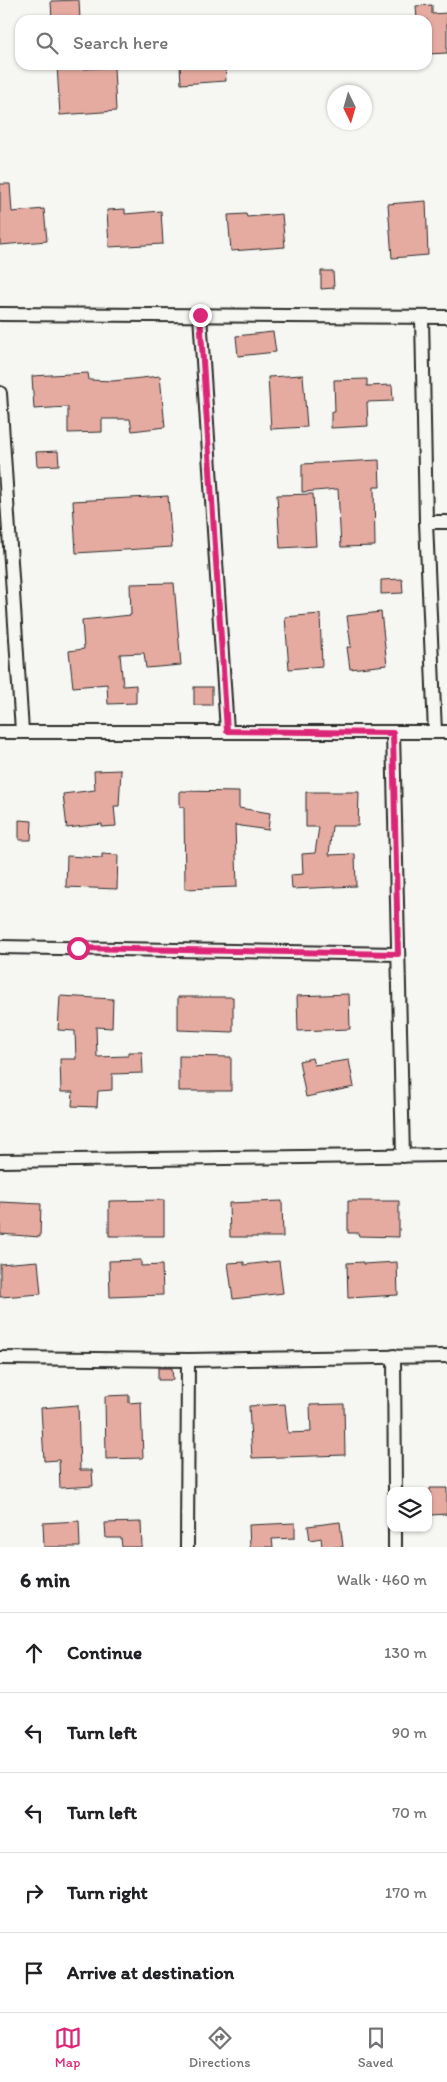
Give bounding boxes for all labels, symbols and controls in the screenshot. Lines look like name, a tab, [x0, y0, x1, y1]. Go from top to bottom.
search box	[15, 15, 432, 70]
icon: search	[33, 29, 61, 57]
text: Search here	[73, 31, 168, 54]
north arrow	[327, 85, 372, 130]
route end	[189, 304, 212, 327]
route start	[67, 937, 90, 960]
map controls	[387, 1487, 432, 1532]
button: layers	[387, 1487, 432, 1532]
text: 6 min	[20, 1567, 70, 1592]
text: Walk · 460 m	[337, 1570, 427, 1589]
icon: ahead	[20, 1639, 48, 1667]
text: Continue	[67, 1641, 142, 1664]
text: 130 m	[384, 1643, 427, 1662]
icon: left	[20, 1719, 48, 1747]
text: Turn left	[67, 1721, 137, 1744]
text: 90 m	[392, 1723, 427, 1742]
icon: left	[20, 1799, 48, 1827]
text: Turn left	[67, 1801, 137, 1824]
text: 70 m	[392, 1803, 427, 1822]
icon: right	[20, 1879, 48, 1907]
text: Turn right	[67, 1881, 148, 1904]
text: 170 m	[385, 1883, 427, 1902]
icon: arrive	[20, 1959, 48, 1987]
text: Arrive at destination	[67, 1961, 234, 1984]
tab: Map	[54, 2024, 82, 2071]
tab: Directions	[189, 2024, 250, 2071]
tab: Saved	[358, 2024, 393, 2071]

